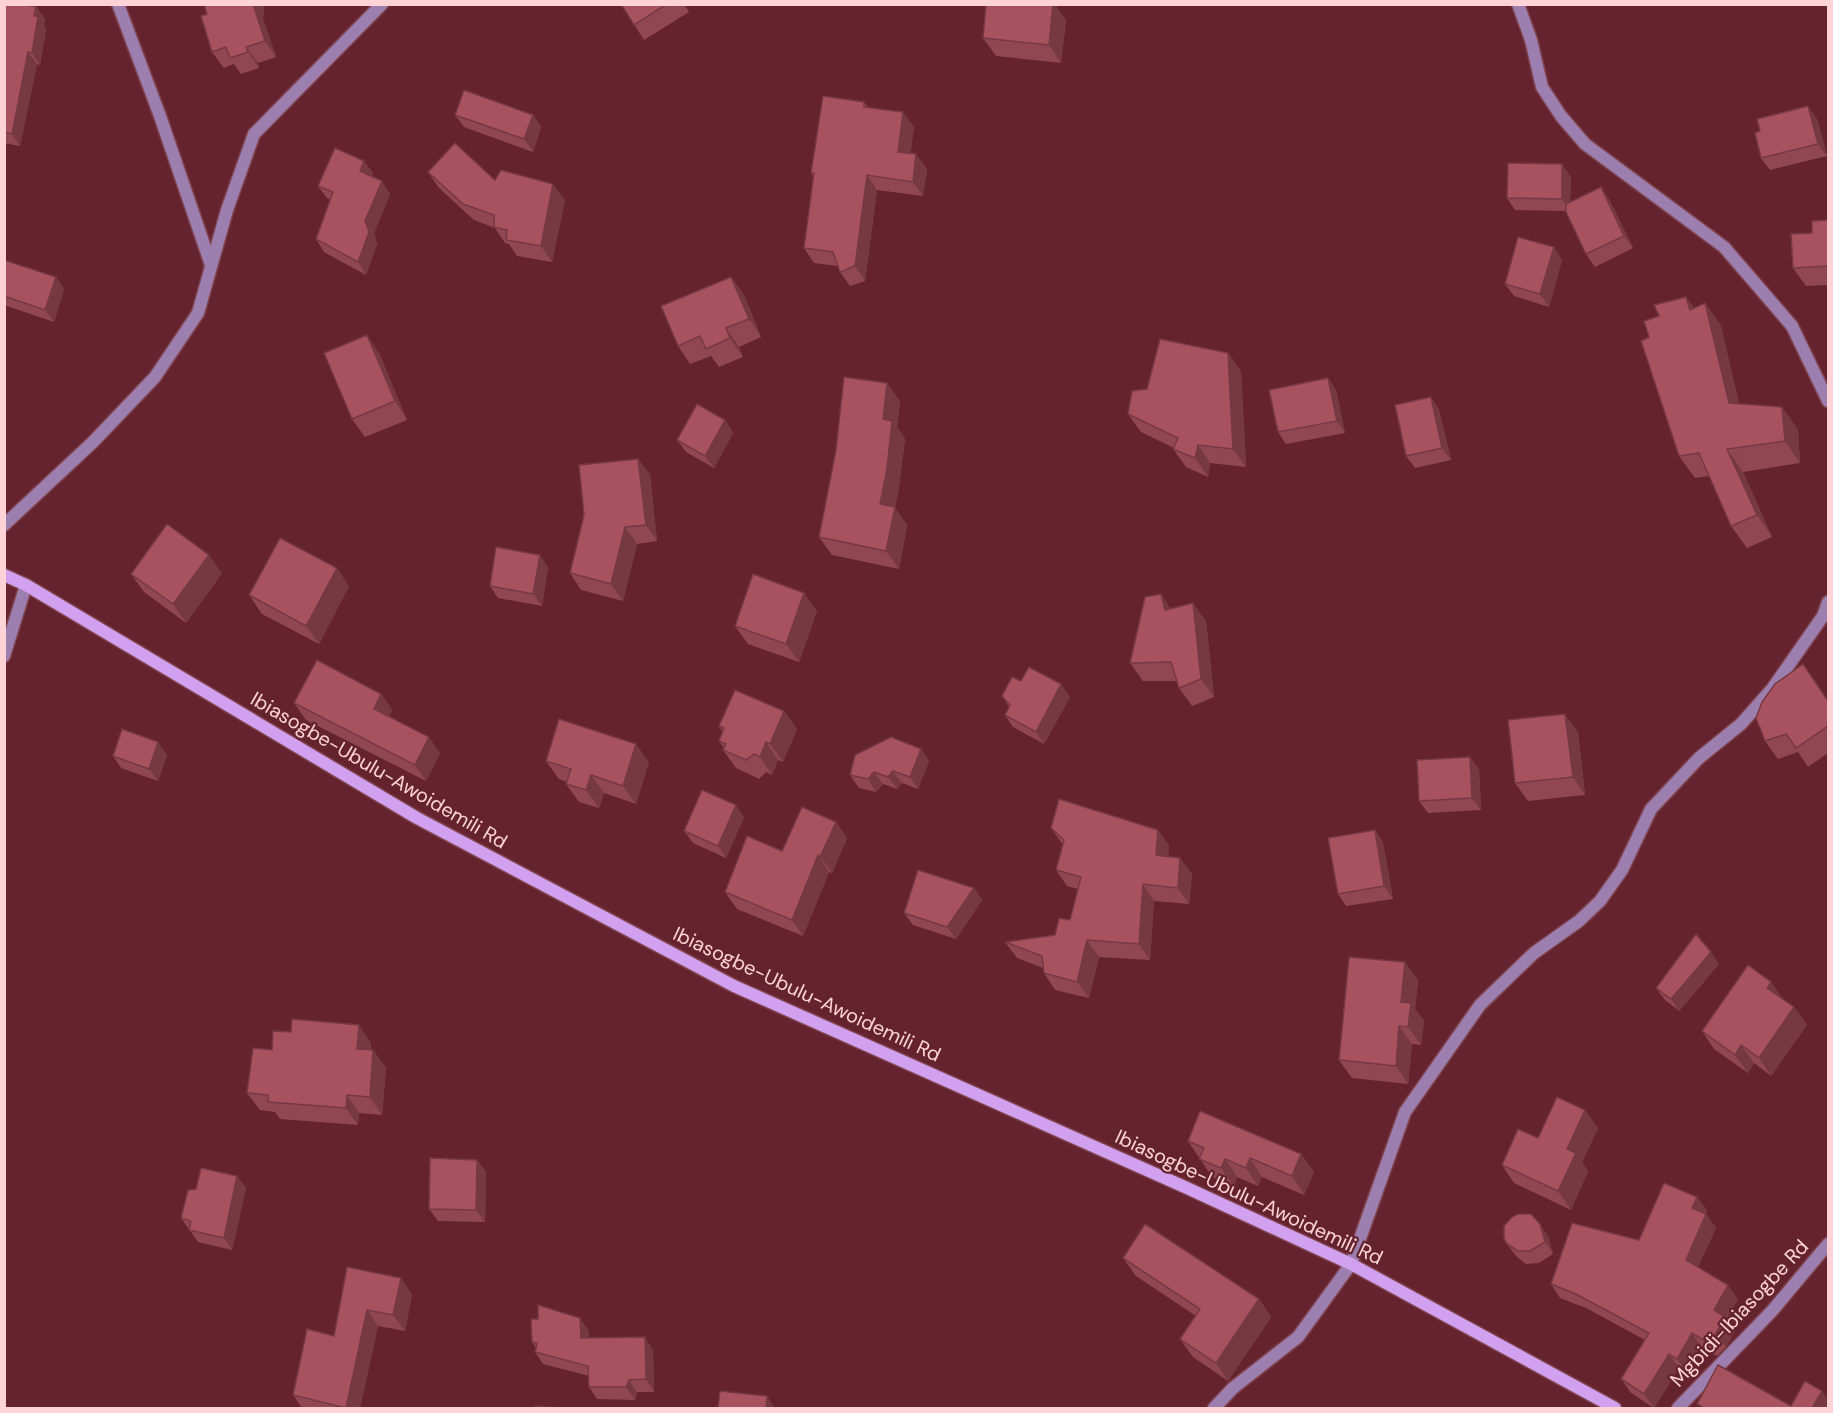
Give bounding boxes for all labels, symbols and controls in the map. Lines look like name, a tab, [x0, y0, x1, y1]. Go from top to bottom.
street label: Ibiasogbe-Ubulu-Awoidemili Rd	[246, 686, 512, 854]
street label: Ibiasogbe-Ubulu-Awoidemili Rd	[669, 920, 945, 1068]
street label: Ibiasogbe-Ubulu-Awoidemili Rd	[1111, 1123, 1387, 1271]
street label: Mgbidi-Ibiasogbe Rd	[1664, 1234, 1814, 1392]

